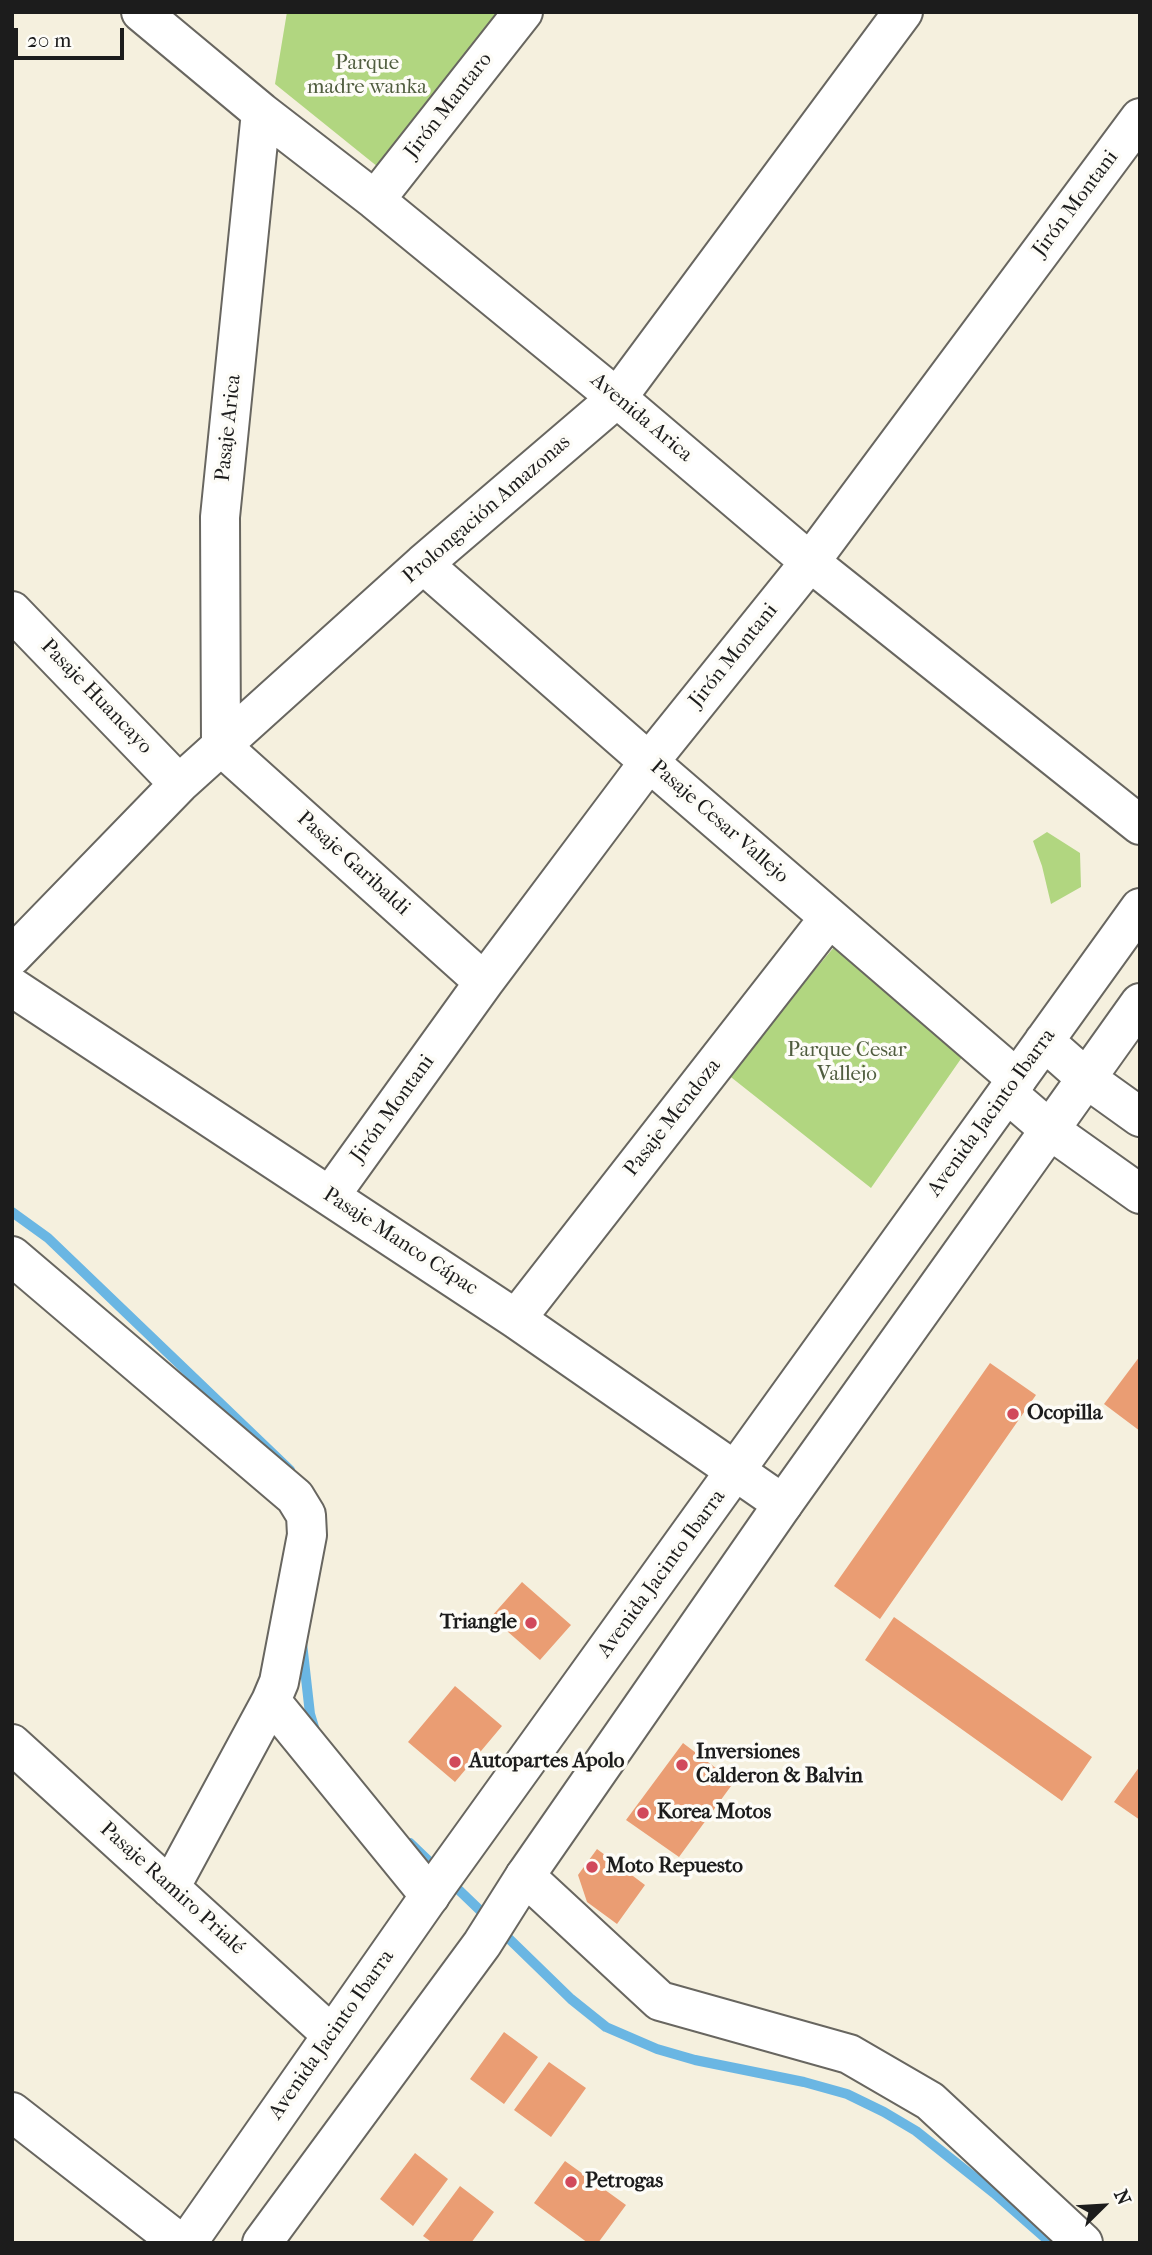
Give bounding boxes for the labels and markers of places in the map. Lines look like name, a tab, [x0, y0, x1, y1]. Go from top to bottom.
place label: Ocopilla	[1027, 1401, 1102, 1427]
marker: Ocopilla	[1005, 1406, 1021, 1422]
place label: Triangle	[440, 1610, 517, 1636]
marker: Triangle	[523, 1615, 539, 1631]
place label: Inversiones Calderon & Balvin	[696, 1740, 863, 1790]
place label: Autopartes Apolo	[469, 1749, 624, 1775]
marker: Autopartes Apolo	[447, 1754, 463, 1770]
marker: Inversiones Calderon & Balvin	[674, 1757, 690, 1773]
place label: Korea Motos	[657, 1800, 771, 1826]
marker: Korea Motos	[635, 1805, 651, 1821]
place label: Moto Repuesto	[606, 1854, 743, 1880]
marker: Moto Repuesto	[584, 1859, 600, 1875]
place label: Petrogas	[585, 2169, 663, 2195]
marker: Petrogas	[563, 2174, 579, 2190]

